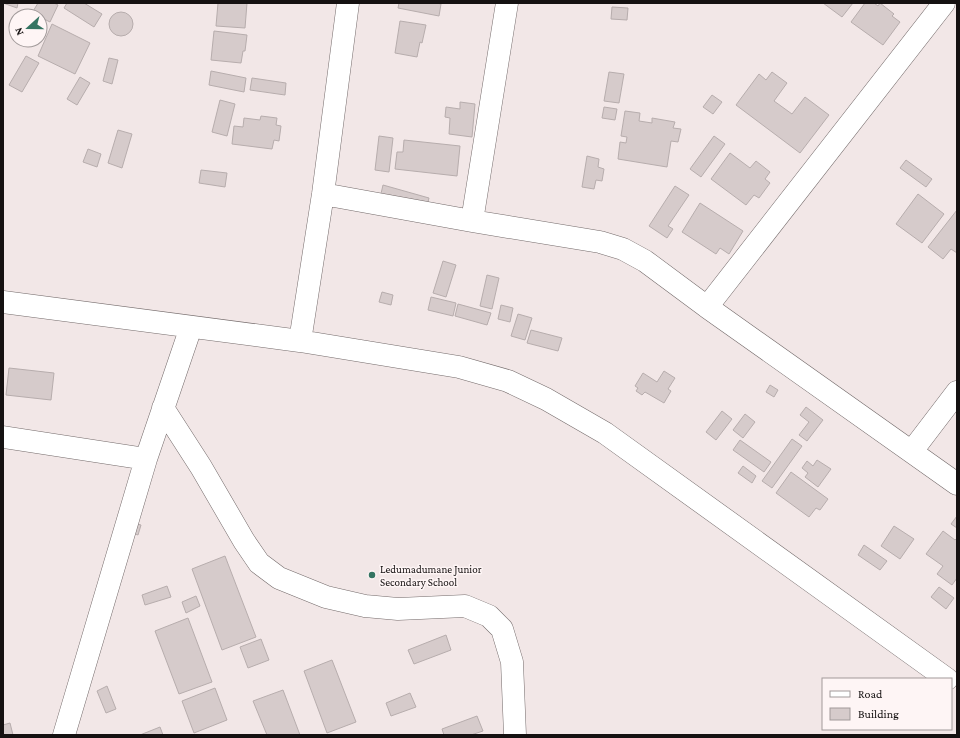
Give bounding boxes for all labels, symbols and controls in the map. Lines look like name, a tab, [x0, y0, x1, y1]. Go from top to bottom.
north arrow	[8, 8, 48, 48]
text: N	[12, 25, 26, 37]
place label: Ledumadumane Junior Secondary School	[380, 563, 482, 589]
marker: Ledumadumane Junior Secondary School	[367, 570, 377, 580]
legend	[822, 678, 952, 730]
text: Road	[858, 687, 883, 701]
text: Building	[858, 707, 899, 721]

